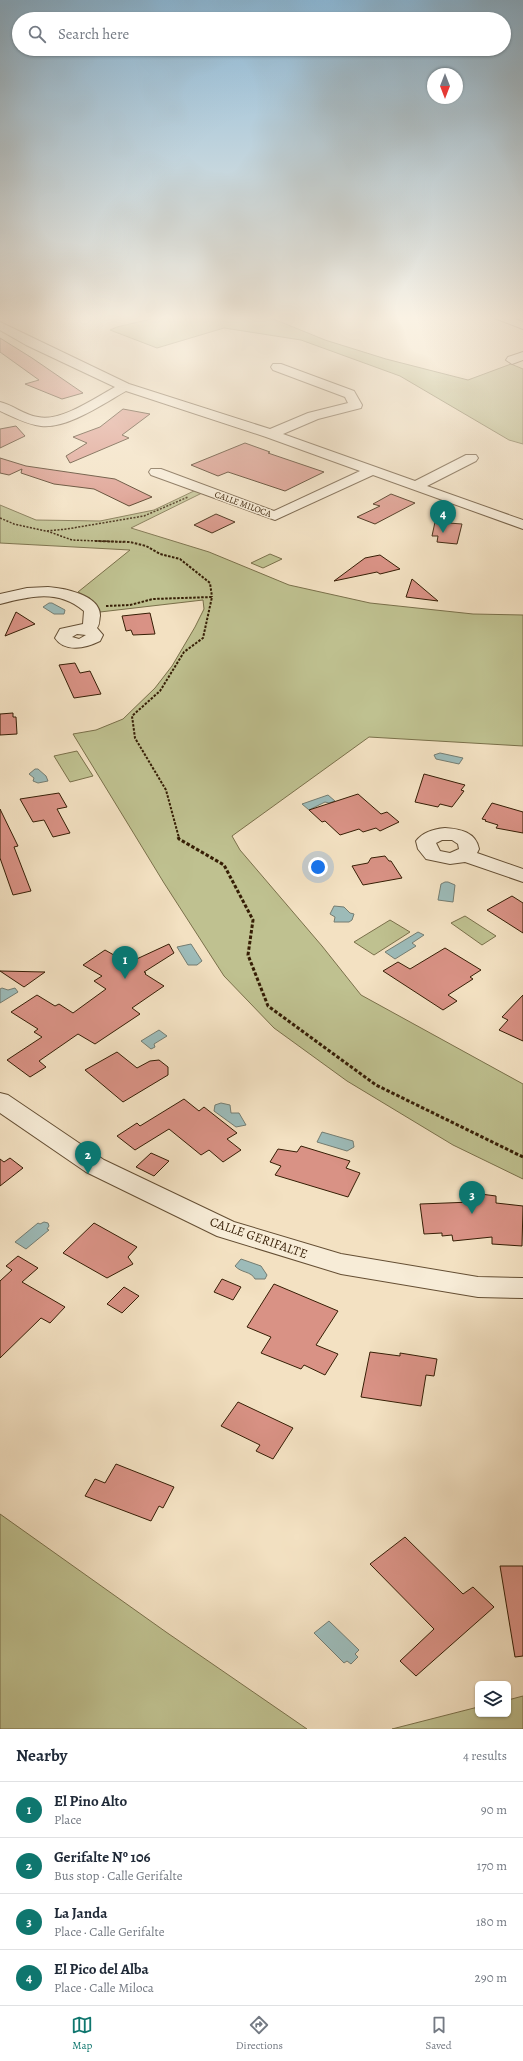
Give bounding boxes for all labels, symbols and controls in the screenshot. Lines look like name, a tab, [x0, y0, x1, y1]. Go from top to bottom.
search box	[12, 12, 511, 56]
icon: search	[26, 23, 48, 45]
text: Search here	[58, 24, 129, 44]
north arrow	[427, 68, 463, 104]
street label: CALLE MILOCA	[213, 488, 274, 520]
pin: 4	[430, 500, 456, 533]
your location	[308, 857, 328, 877]
pin: 1	[112, 946, 138, 979]
pin: 2	[75, 1141, 101, 1174]
pin: 3	[459, 1181, 485, 1214]
street label: CALLE GERIFALTE	[208, 1213, 310, 1262]
map controls	[475, 1681, 511, 1717]
button: layers	[475, 1681, 511, 1717]
text: Nearby	[16, 1744, 67, 1767]
text: 4 results	[463, 1747, 507, 1764]
text: El Pino Alto	[54, 1791, 127, 1811]
text: 1	[27, 1801, 31, 1818]
text: 90 m	[481, 1801, 507, 1818]
text: Place	[54, 1811, 82, 1828]
text: Gerifalte Nº 106	[54, 1847, 151, 1867]
text: 2	[26, 1857, 32, 1874]
text: 170 m	[477, 1857, 507, 1874]
text: Bus stop · Calle Gerifalte	[54, 1867, 183, 1884]
text: La Janda	[54, 1903, 107, 1923]
text: 3	[26, 1913, 32, 1930]
text: 180 m	[476, 1913, 507, 1930]
text: Place · Calle Gerifalte	[54, 1923, 165, 1940]
text: El Pico del Alba	[54, 1959, 149, 1979]
text: 4	[26, 1969, 32, 1986]
text: 290 m	[475, 1969, 507, 1986]
text: Place · Calle Miloca	[54, 1979, 154, 1996]
tab: Map	[71, 2014, 93, 2053]
tab: Directions	[236, 2014, 283, 2053]
tab: Saved	[426, 2014, 452, 2053]

